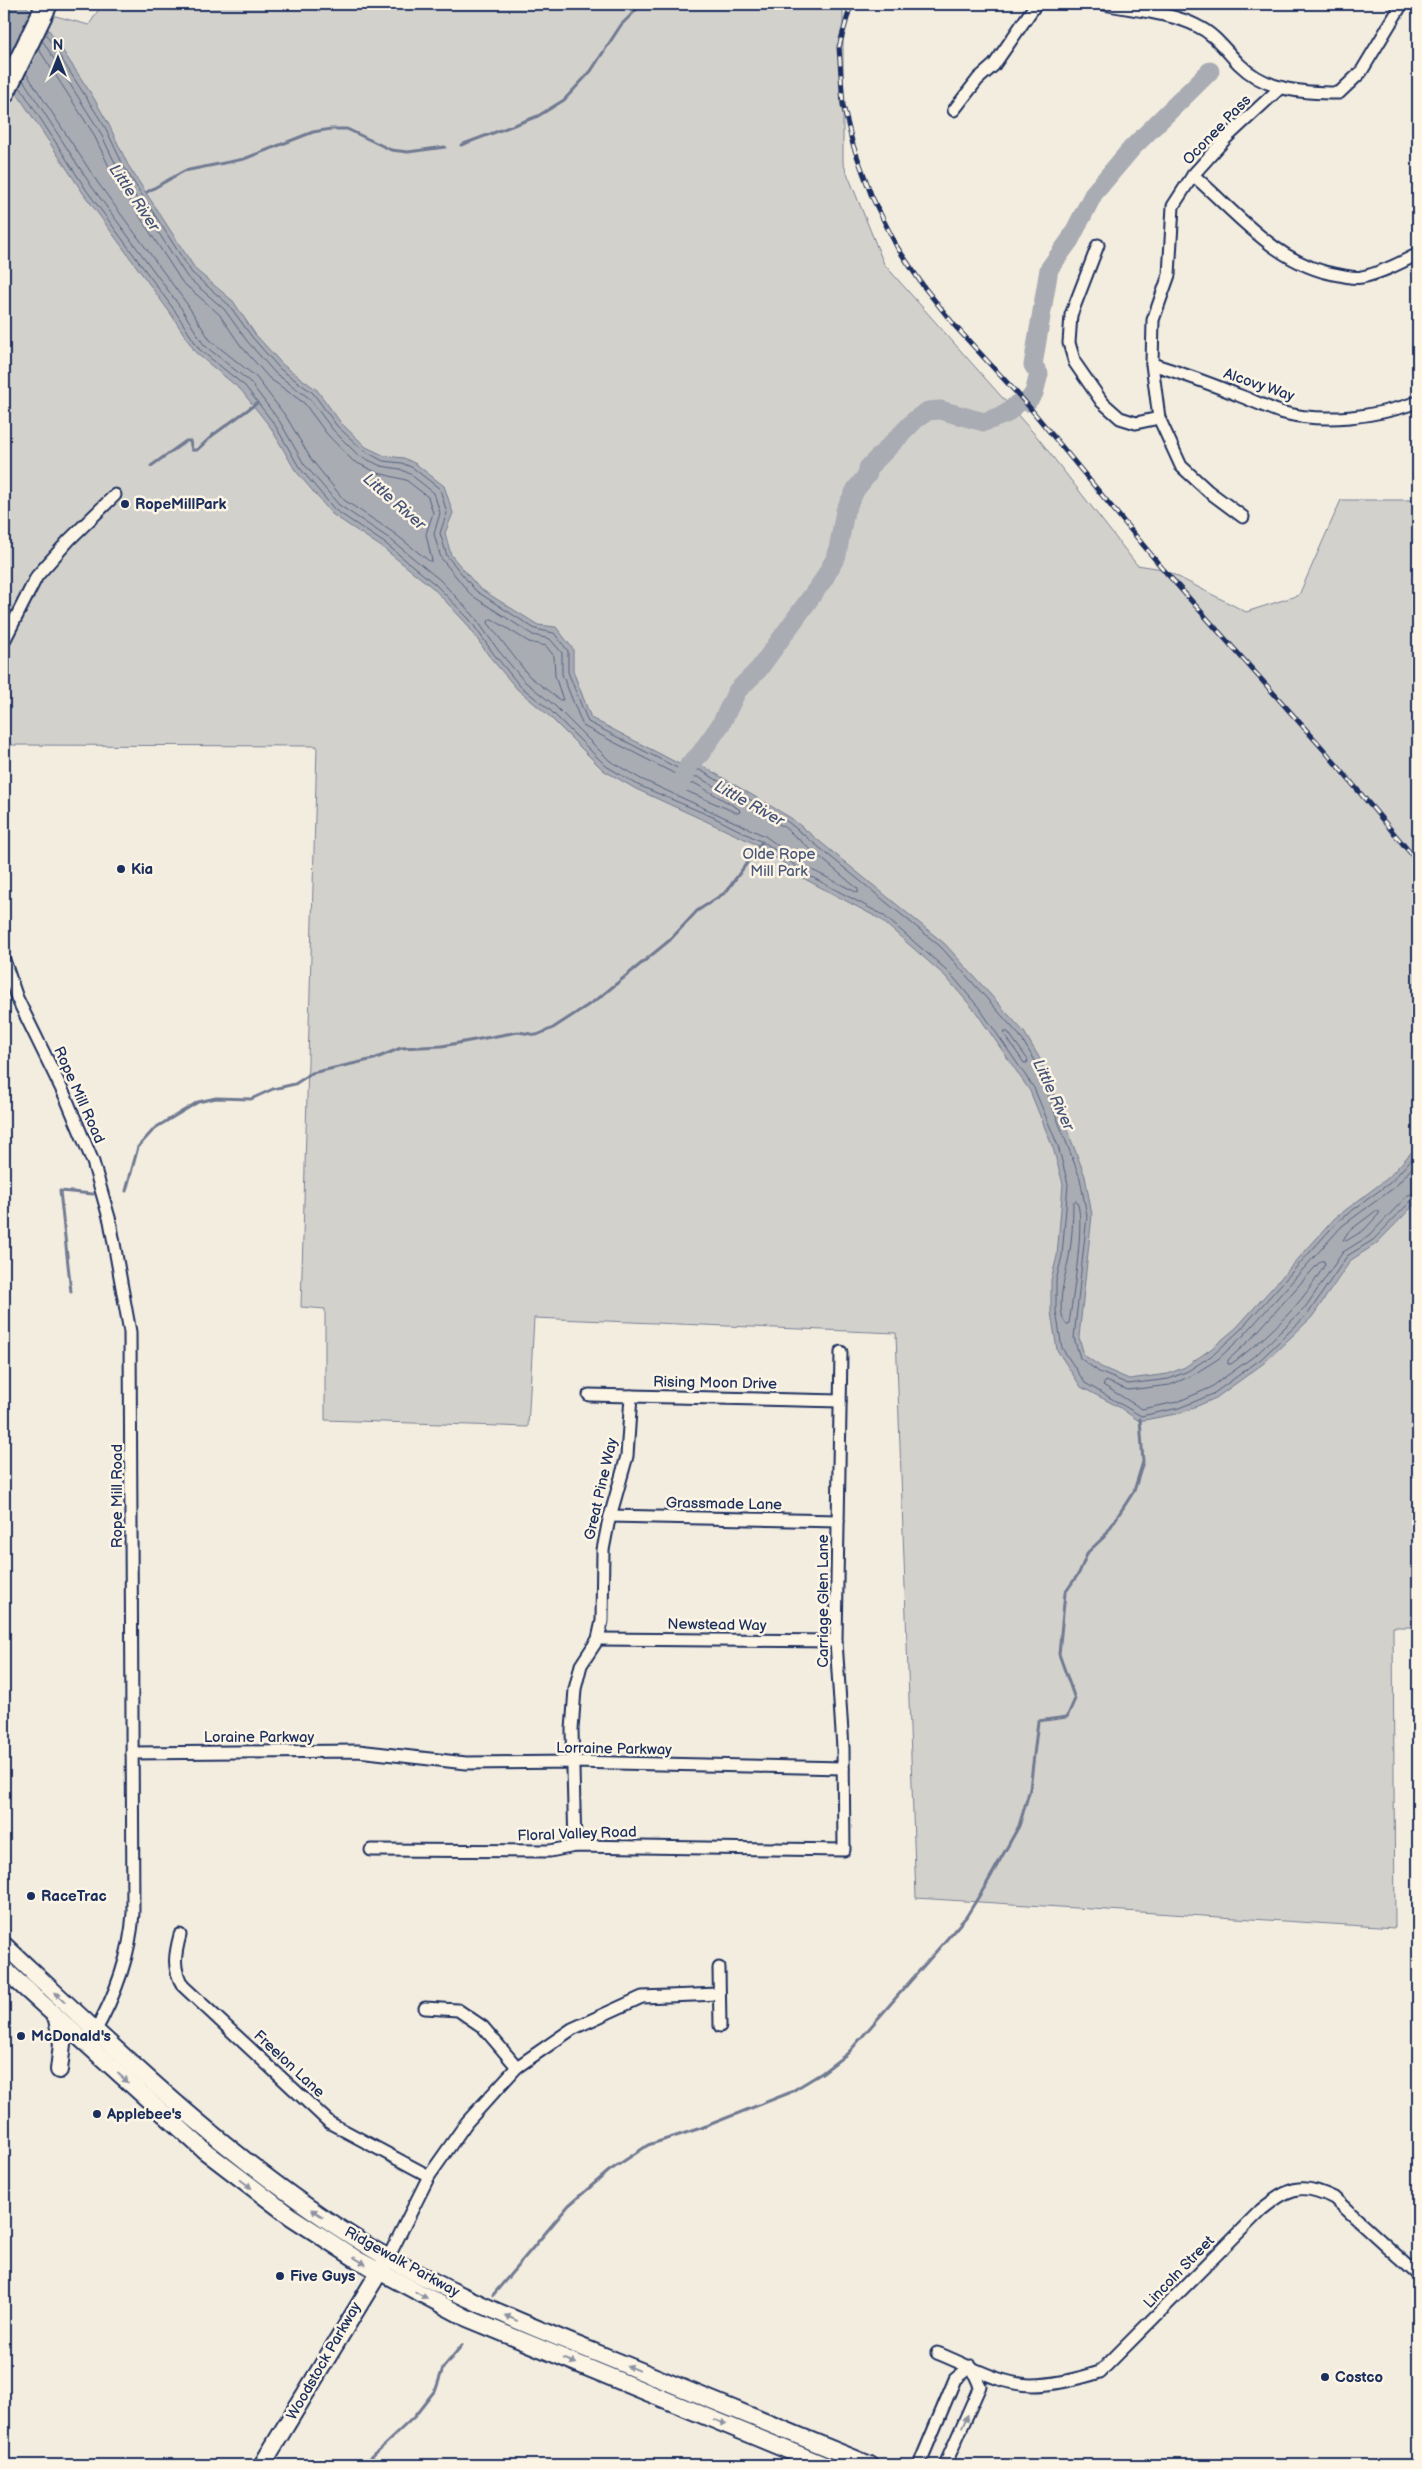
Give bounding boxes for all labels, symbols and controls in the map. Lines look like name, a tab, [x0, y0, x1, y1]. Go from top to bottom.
north arrow	[32, 32, 82, 82]
text: N	[53, 37, 63, 54]
street label: Oconee Pass	[1179, 91, 1256, 169]
water label: Little River	[105, 161, 164, 236]
street label: Alcovy Way	[1221, 364, 1297, 406]
water label: Little River	[359, 470, 430, 535]
place label: RopeMillPark	[135, 495, 227, 514]
marker: RopeMillPark	[119, 498, 131, 510]
water label: Little River	[711, 777, 788, 831]
park label: Olde Rope Mill Park	[743, 845, 816, 881]
place label: Kia	[131, 860, 153, 879]
marker: Kia	[115, 863, 127, 875]
street label: Rope Mill Road	[49, 1043, 109, 1147]
water label: Little River	[1028, 1056, 1078, 1135]
street label: Rising Moon Drive	[653, 1372, 777, 1394]
street label: Great Pine Way	[580, 1436, 622, 1542]
street label: Rope Mill Road	[108, 1444, 127, 1548]
street label: Grassmade Lane	[666, 1493, 782, 1515]
street label: Carriage Glen Lane	[814, 1534, 833, 1668]
street label: Newstead Way	[667, 1615, 767, 1635]
street label: Loraine Parkway	[204, 1728, 314, 1747]
street label: Lorraine Parkway	[556, 1738, 672, 1760]
street label: Floral Valley Road	[517, 1822, 637, 1846]
place label: RaceTrac	[41, 1887, 107, 1906]
marker: RaceTrac	[25, 1890, 37, 1902]
one-way arrow	[54, 1991, 66, 2003]
street label: Freelon Lane	[250, 2026, 329, 2102]
place label: McDonald's	[31, 2027, 111, 2046]
marker: McDonald's	[15, 2030, 27, 2042]
one-way arrow	[116, 2072, 128, 2084]
place label: Applebee's	[106, 2105, 182, 2124]
marker: Applebee's	[91, 2108, 103, 2120]
one-way arrow	[239, 2178, 252, 2189]
one-way arrow	[310, 2208, 324, 2218]
street label: Ridgewalk Parkway	[341, 2222, 463, 2302]
street label: Lincoln Street	[1140, 2231, 1219, 2312]
one-way arrow	[353, 2257, 366, 2266]
place label: Five Guys	[290, 2267, 355, 2286]
marker: Five Guys	[274, 2270, 286, 2282]
one-way arrow	[414, 2291, 428, 2299]
street label: Woodstock Parkway	[282, 2298, 366, 2423]
one-way arrow	[504, 2313, 518, 2321]
one-way arrow	[562, 2357, 577, 2365]
one-way arrow	[626, 2364, 640, 2372]
place label: Costco	[1335, 2368, 1384, 2387]
marker: Costco	[1319, 2371, 1331, 2383]
one-way arrow	[961, 2414, 969, 2428]
one-way arrow	[713, 2419, 727, 2427]

